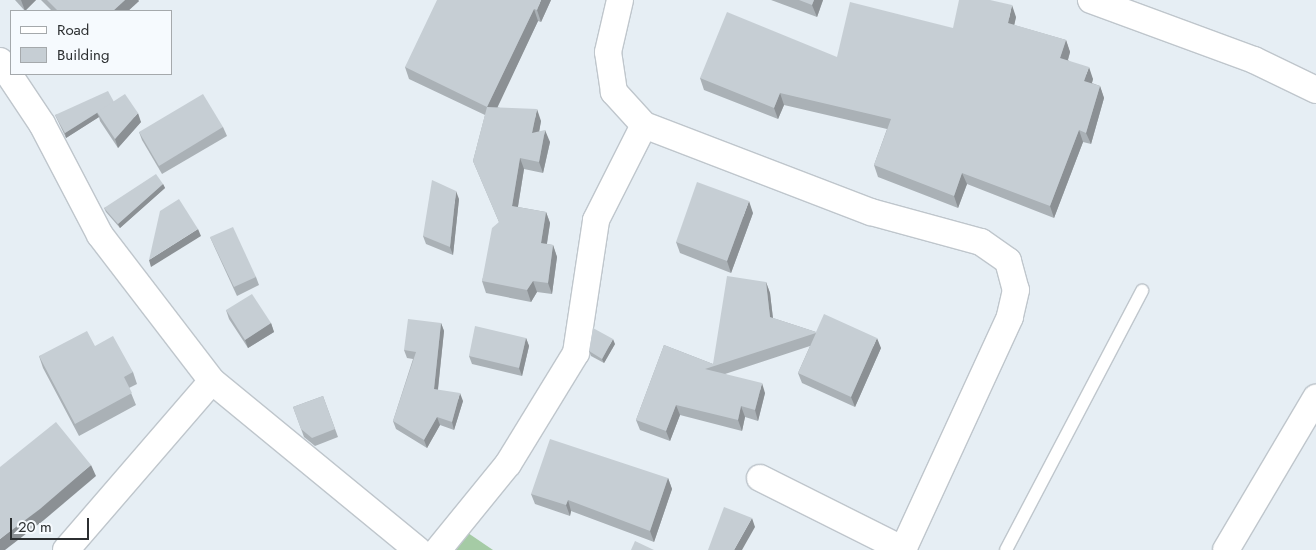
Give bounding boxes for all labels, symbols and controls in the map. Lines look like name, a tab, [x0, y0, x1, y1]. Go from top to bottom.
legend	[10, 10, 172, 75]
text: Road	[57, 19, 89, 41]
text: Building	[57, 44, 109, 66]
scale bar	[12, 508, 91, 540]
text: 20 m	[18, 516, 52, 538]

